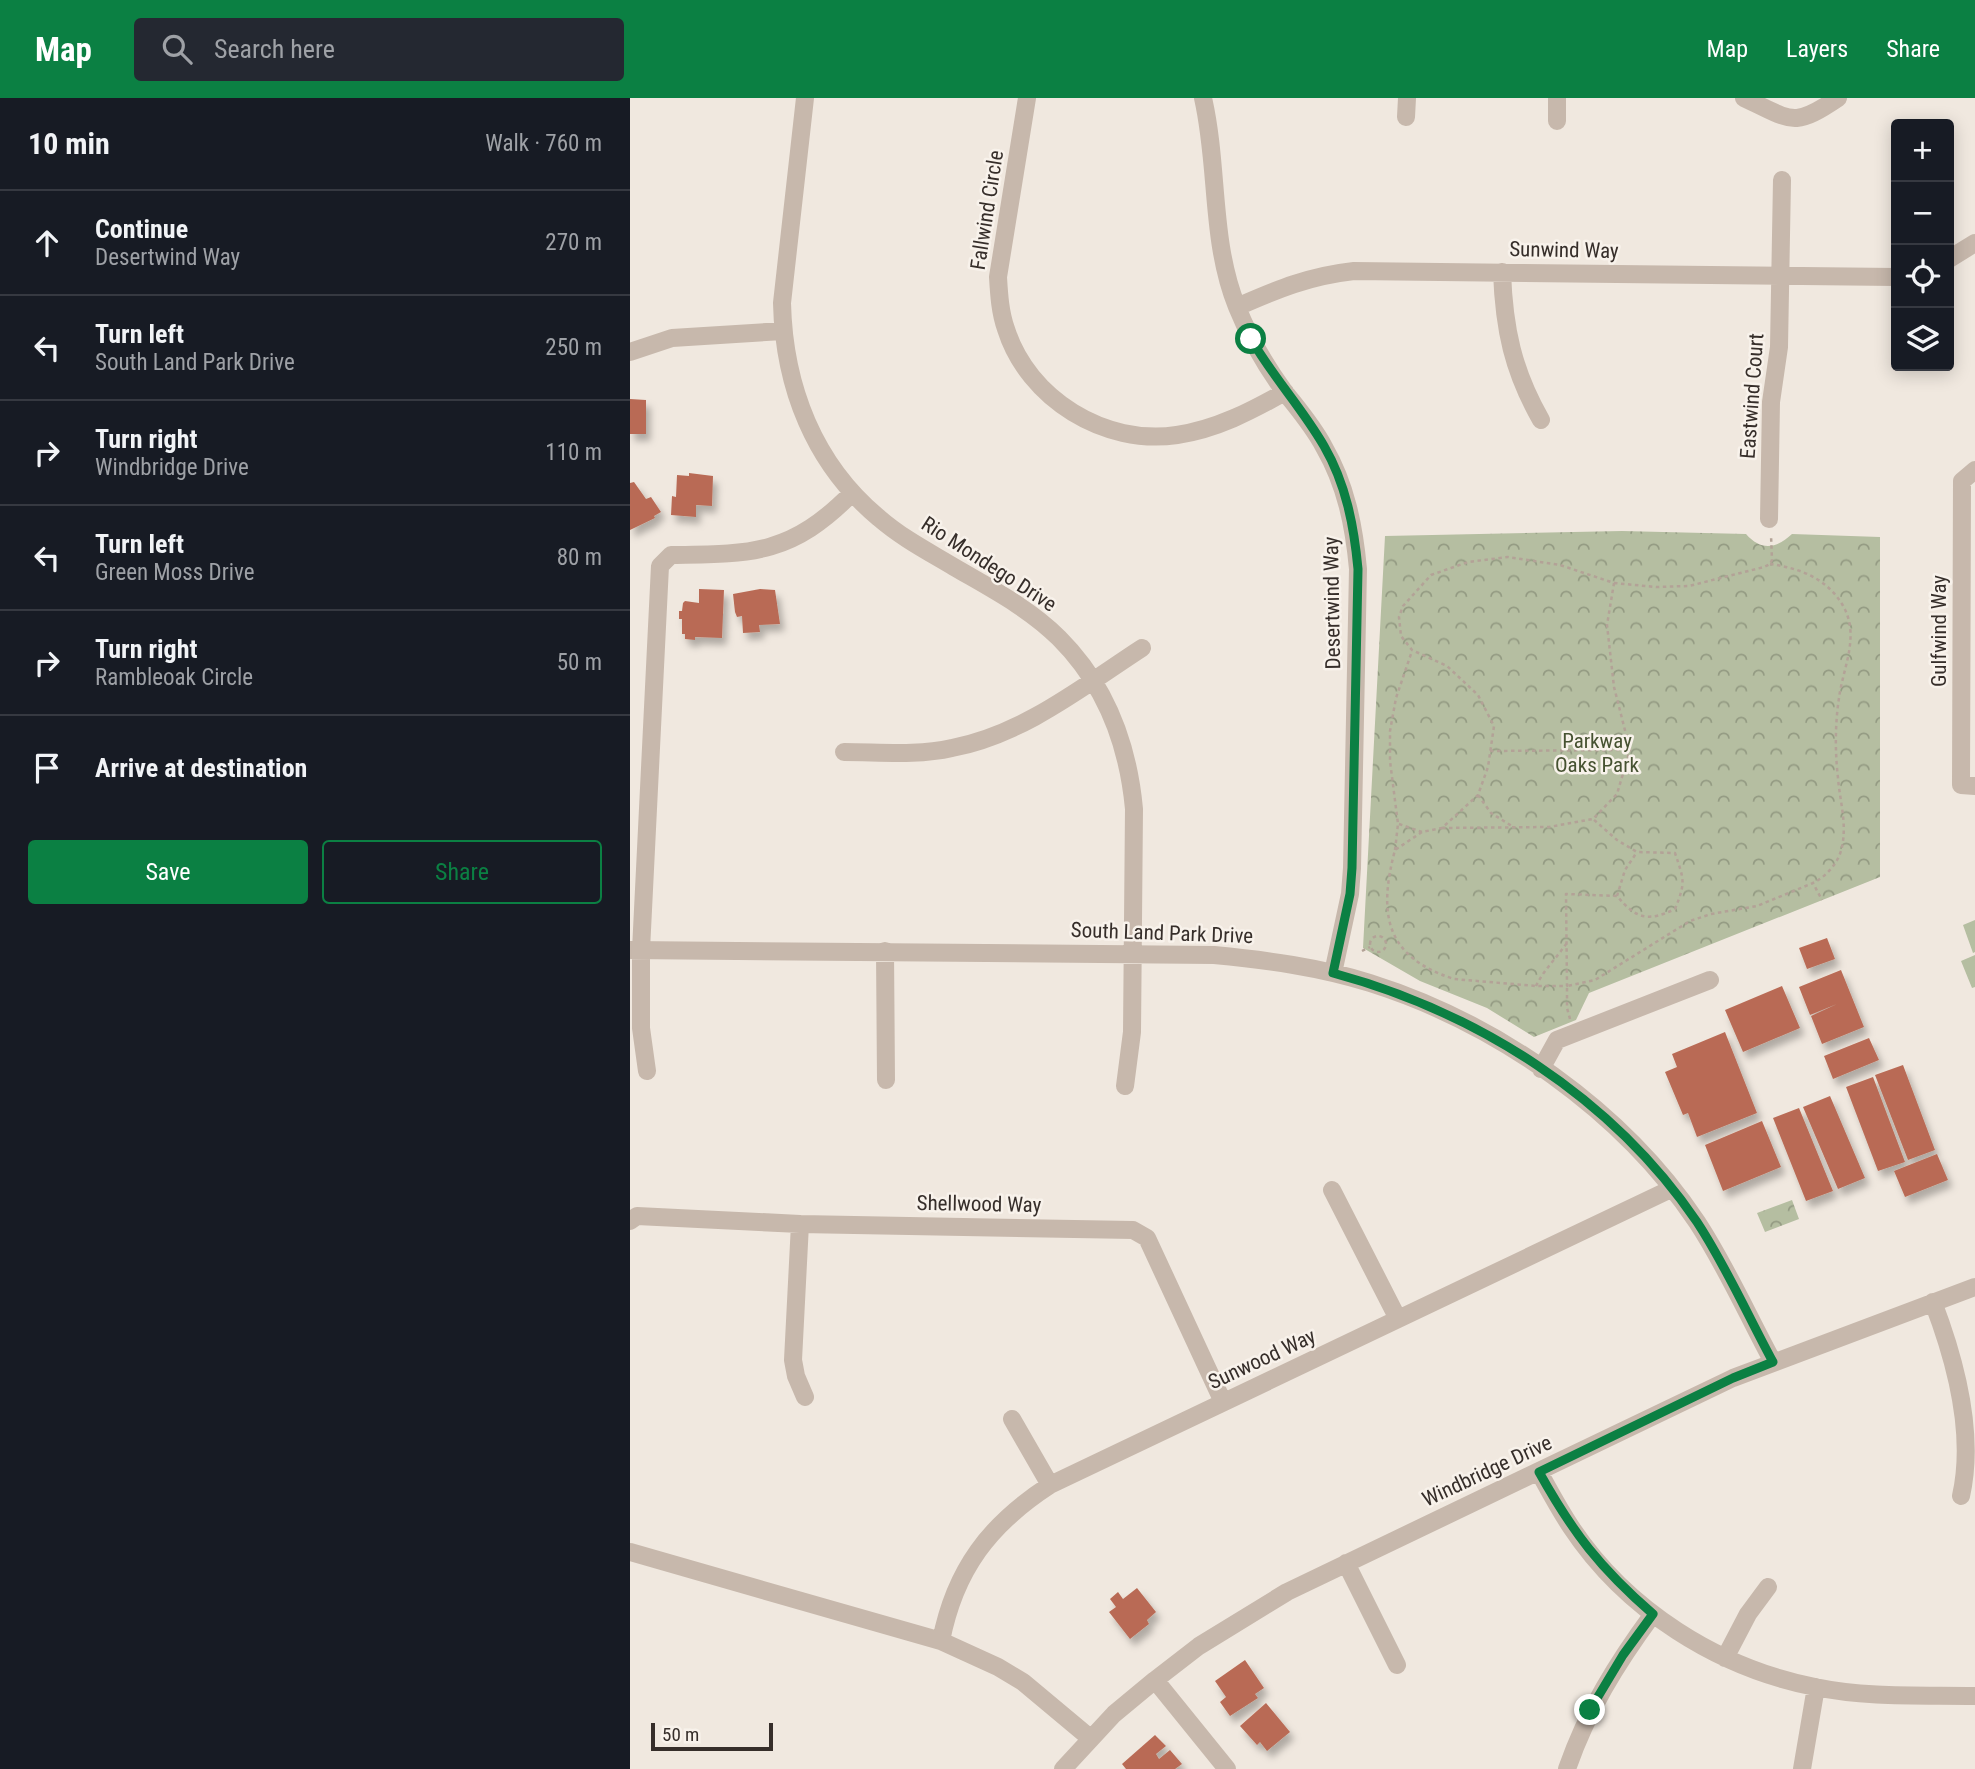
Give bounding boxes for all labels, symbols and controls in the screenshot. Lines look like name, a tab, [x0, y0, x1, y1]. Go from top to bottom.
search box	[134, 18, 624, 81]
text: Map	[35, 30, 92, 69]
icon: search	[158, 30, 196, 68]
text: Search here	[214, 34, 335, 64]
text: Map	[1707, 35, 1748, 63]
text: Layers	[1786, 35, 1848, 63]
text: Share	[1886, 35, 1940, 63]
map controls	[1891, 119, 1954, 371]
button: +	[1891, 119, 1954, 182]
text: 10 min	[28, 126, 110, 161]
text: Walk · 760 m	[485, 130, 602, 157]
street label: Fallwind Circle	[966, 148, 1008, 271]
button: −	[1891, 182, 1954, 245]
text: Continue	[95, 214, 188, 244]
icon: ahead	[28, 224, 66, 262]
text: 270 m	[545, 229, 602, 256]
street label: Sunwind Way	[1509, 237, 1619, 263]
text: Desertwind Way	[95, 244, 240, 271]
button: locate	[1891, 245, 1954, 308]
button: layers	[1891, 308, 1954, 371]
text: Turn left	[95, 319, 184, 349]
route start	[1235, 323, 1266, 354]
icon: left	[28, 329, 66, 367]
street label: Eastwind Court	[1736, 332, 1768, 460]
text: 250 m	[545, 334, 602, 361]
text: South Land Park Drive	[95, 349, 295, 376]
text: Turn right	[95, 424, 197, 454]
icon: right	[28, 434, 66, 472]
text: 110 m	[545, 439, 602, 466]
text: Windbridge Drive	[95, 454, 249, 481]
street label: Rio Mondego Drive	[917, 512, 1061, 617]
text: Turn left	[95, 529, 184, 559]
street label: Desertwind Way	[1319, 536, 1345, 669]
icon: left	[28, 539, 66, 577]
text: 80 m	[557, 544, 602, 571]
text: Green Moss Drive	[95, 559, 254, 586]
street label: Gulfwind Way	[1927, 575, 1951, 687]
text: Turn right	[95, 634, 197, 664]
icon: right	[28, 644, 66, 682]
text: 50 m	[557, 649, 602, 676]
text: Rambleoak Circle	[95, 664, 253, 691]
park label: Parkway Oaks Park	[1555, 729, 1640, 777]
icon: arrive	[28, 749, 66, 787]
text: Arrive at destination	[95, 753, 307, 783]
button: Save	[28, 840, 308, 904]
button: Share	[322, 840, 602, 904]
street label: South Land Park Drive	[1070, 918, 1254, 948]
street label: Shellwood Way	[916, 1191, 1042, 1217]
street label: Sunwood Way	[1205, 1324, 1320, 1394]
street label: Windbridge Drive	[1418, 1430, 1556, 1512]
route end	[1574, 1694, 1605, 1725]
scale bar	[651, 1720, 774, 1752]
text: 50 m	[662, 1723, 699, 1746]

